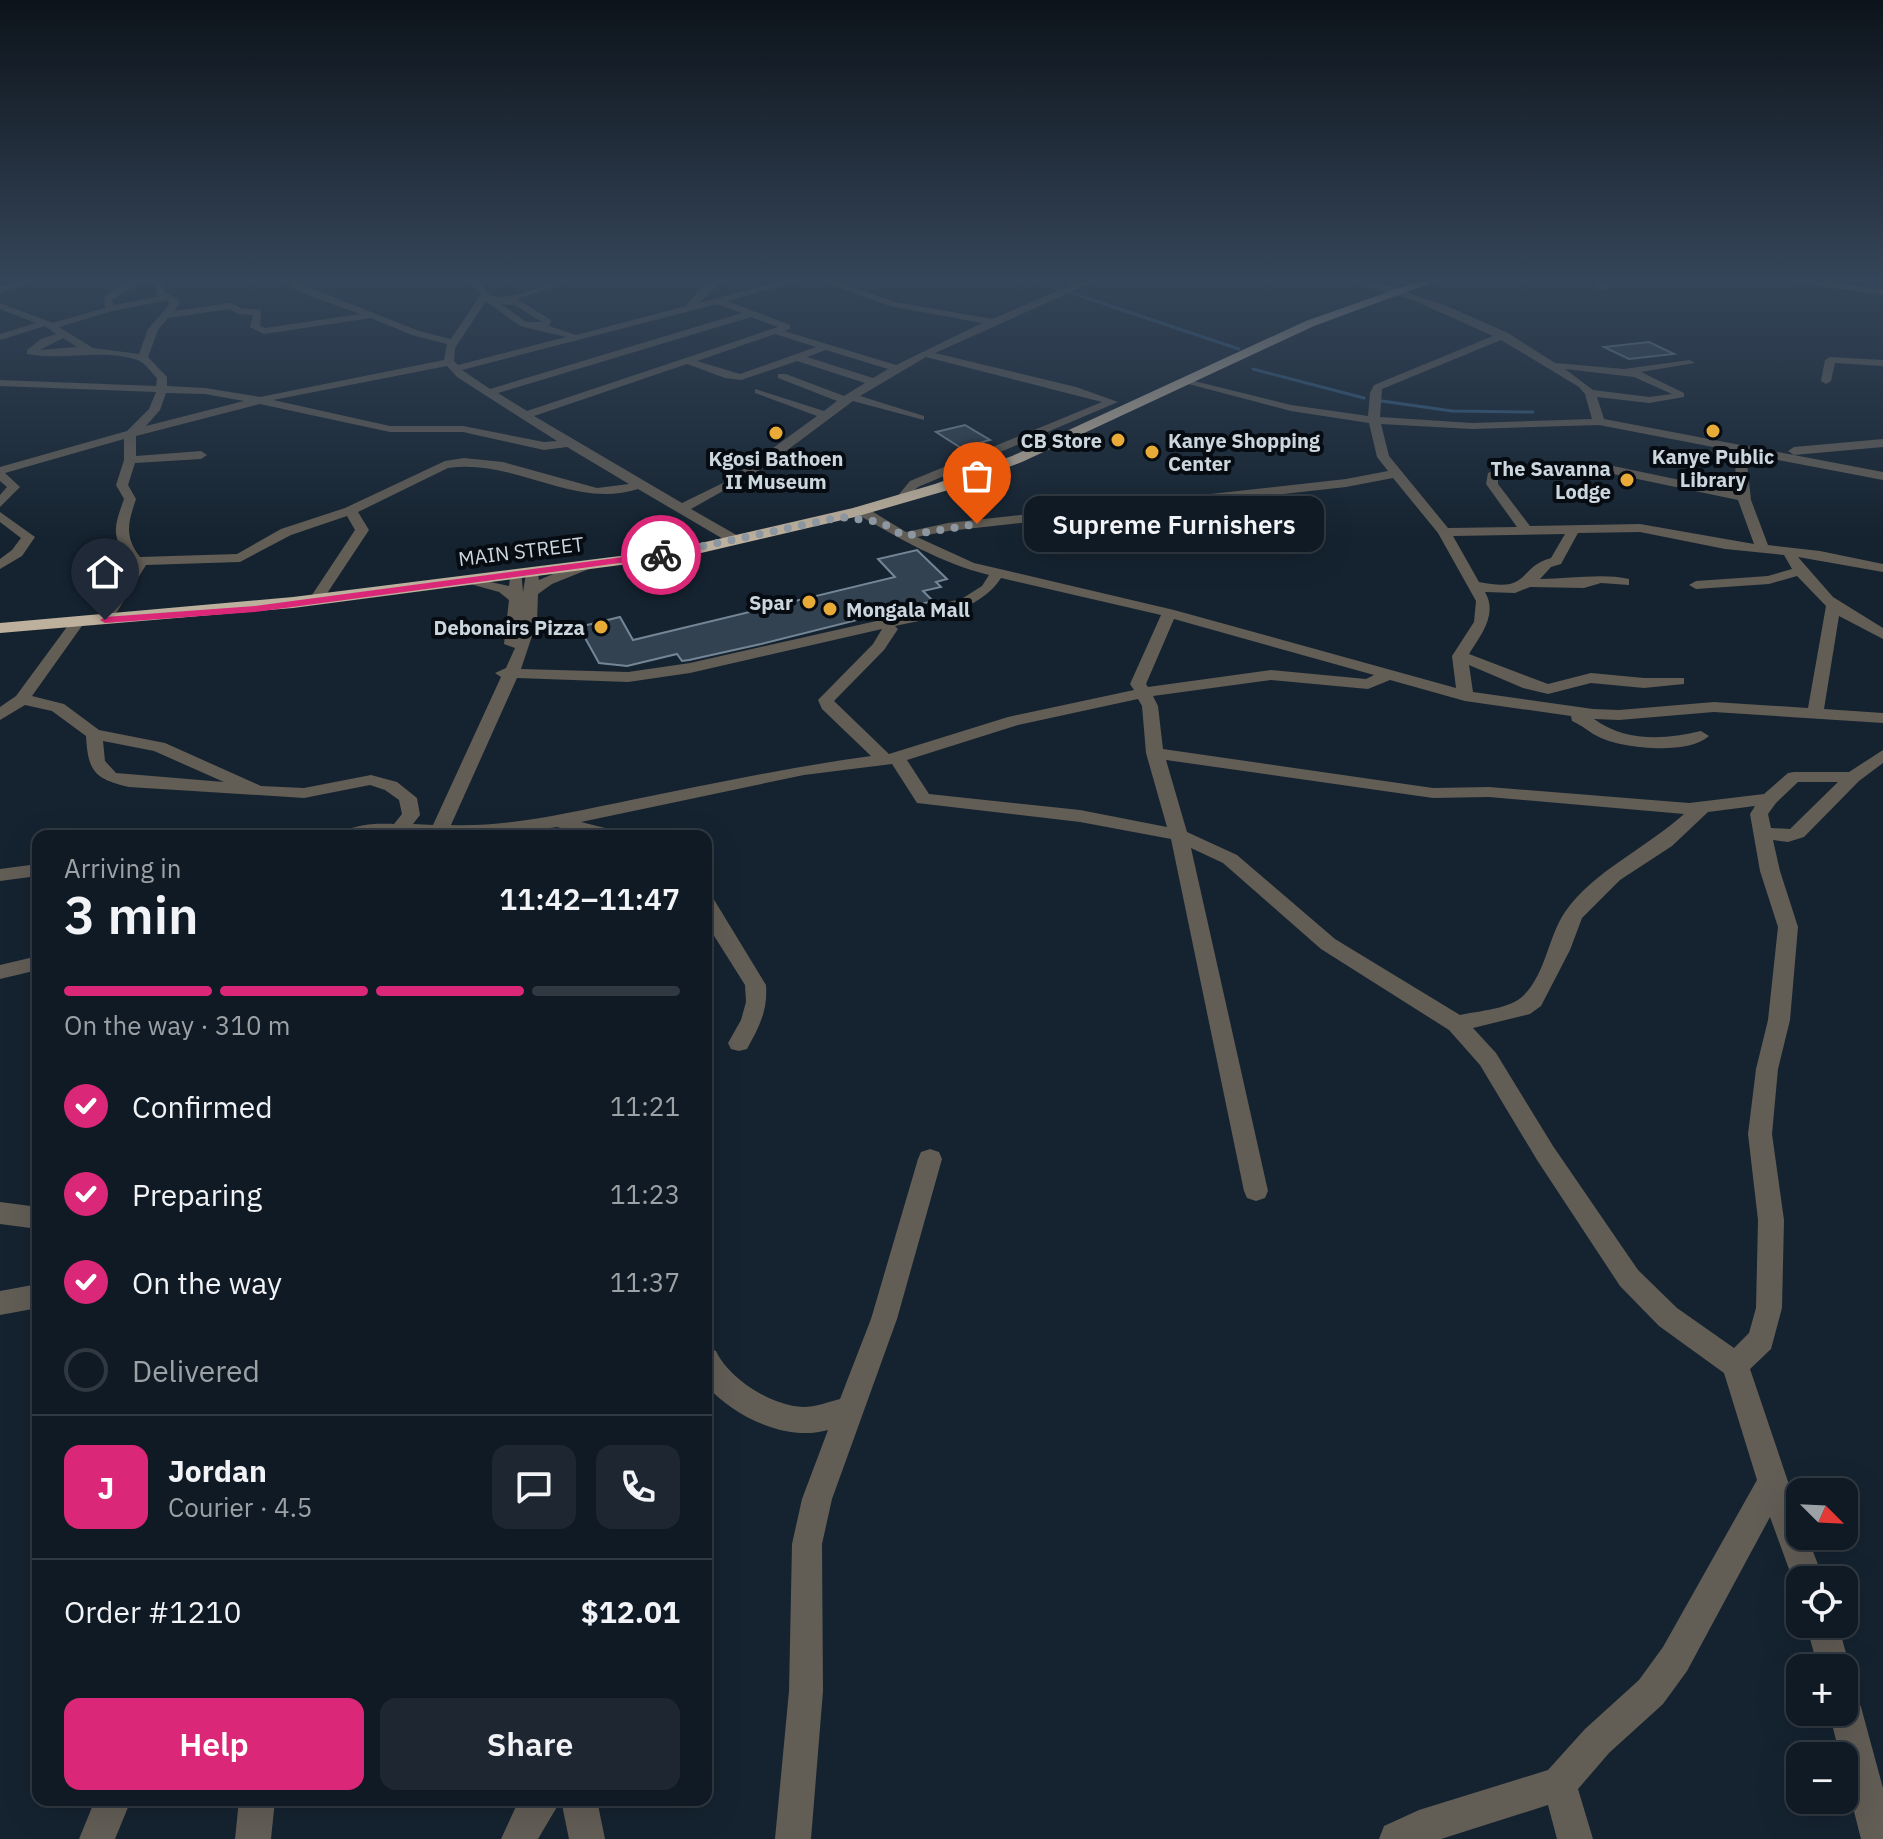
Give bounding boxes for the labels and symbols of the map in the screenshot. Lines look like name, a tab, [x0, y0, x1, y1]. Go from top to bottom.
marker: Kanye Public Library	[1704, 422, 1722, 440]
marker: Kgosi Bathoen II Museum	[767, 424, 785, 442]
place label: CB Store	[1020, 427, 1102, 454]
place label: Kanye Shopping Center	[1168, 427, 1321, 477]
marker: CB Store	[1109, 431, 1127, 449]
pin	[943, 442, 1011, 524]
marker: Kanye Shopping Center	[1143, 443, 1161, 461]
place label: Kanye Public Library	[1652, 443, 1774, 493]
place label: Kgosi Bathoen II Museum	[708, 445, 844, 495]
place label: The Savanna Lodge	[1491, 455, 1611, 505]
marker: The Savanna Lodge	[1618, 471, 1636, 489]
callout: Supreme Furnishers	[1025, 496, 1325, 552]
courier	[621, 515, 701, 595]
street label: MAIN STREET	[457, 530, 585, 572]
pin	[71, 538, 139, 620]
place label: Spar	[749, 589, 793, 616]
marker: Spar	[800, 593, 818, 611]
place label: Mongala Mall	[846, 596, 970, 623]
marker: Mongala Mall	[821, 600, 839, 618]
place label: Debonairs Pizza	[434, 614, 585, 641]
marker: Debonairs Pizza	[592, 618, 610, 636]
north arrow	[1786, 1478, 1858, 1550]

